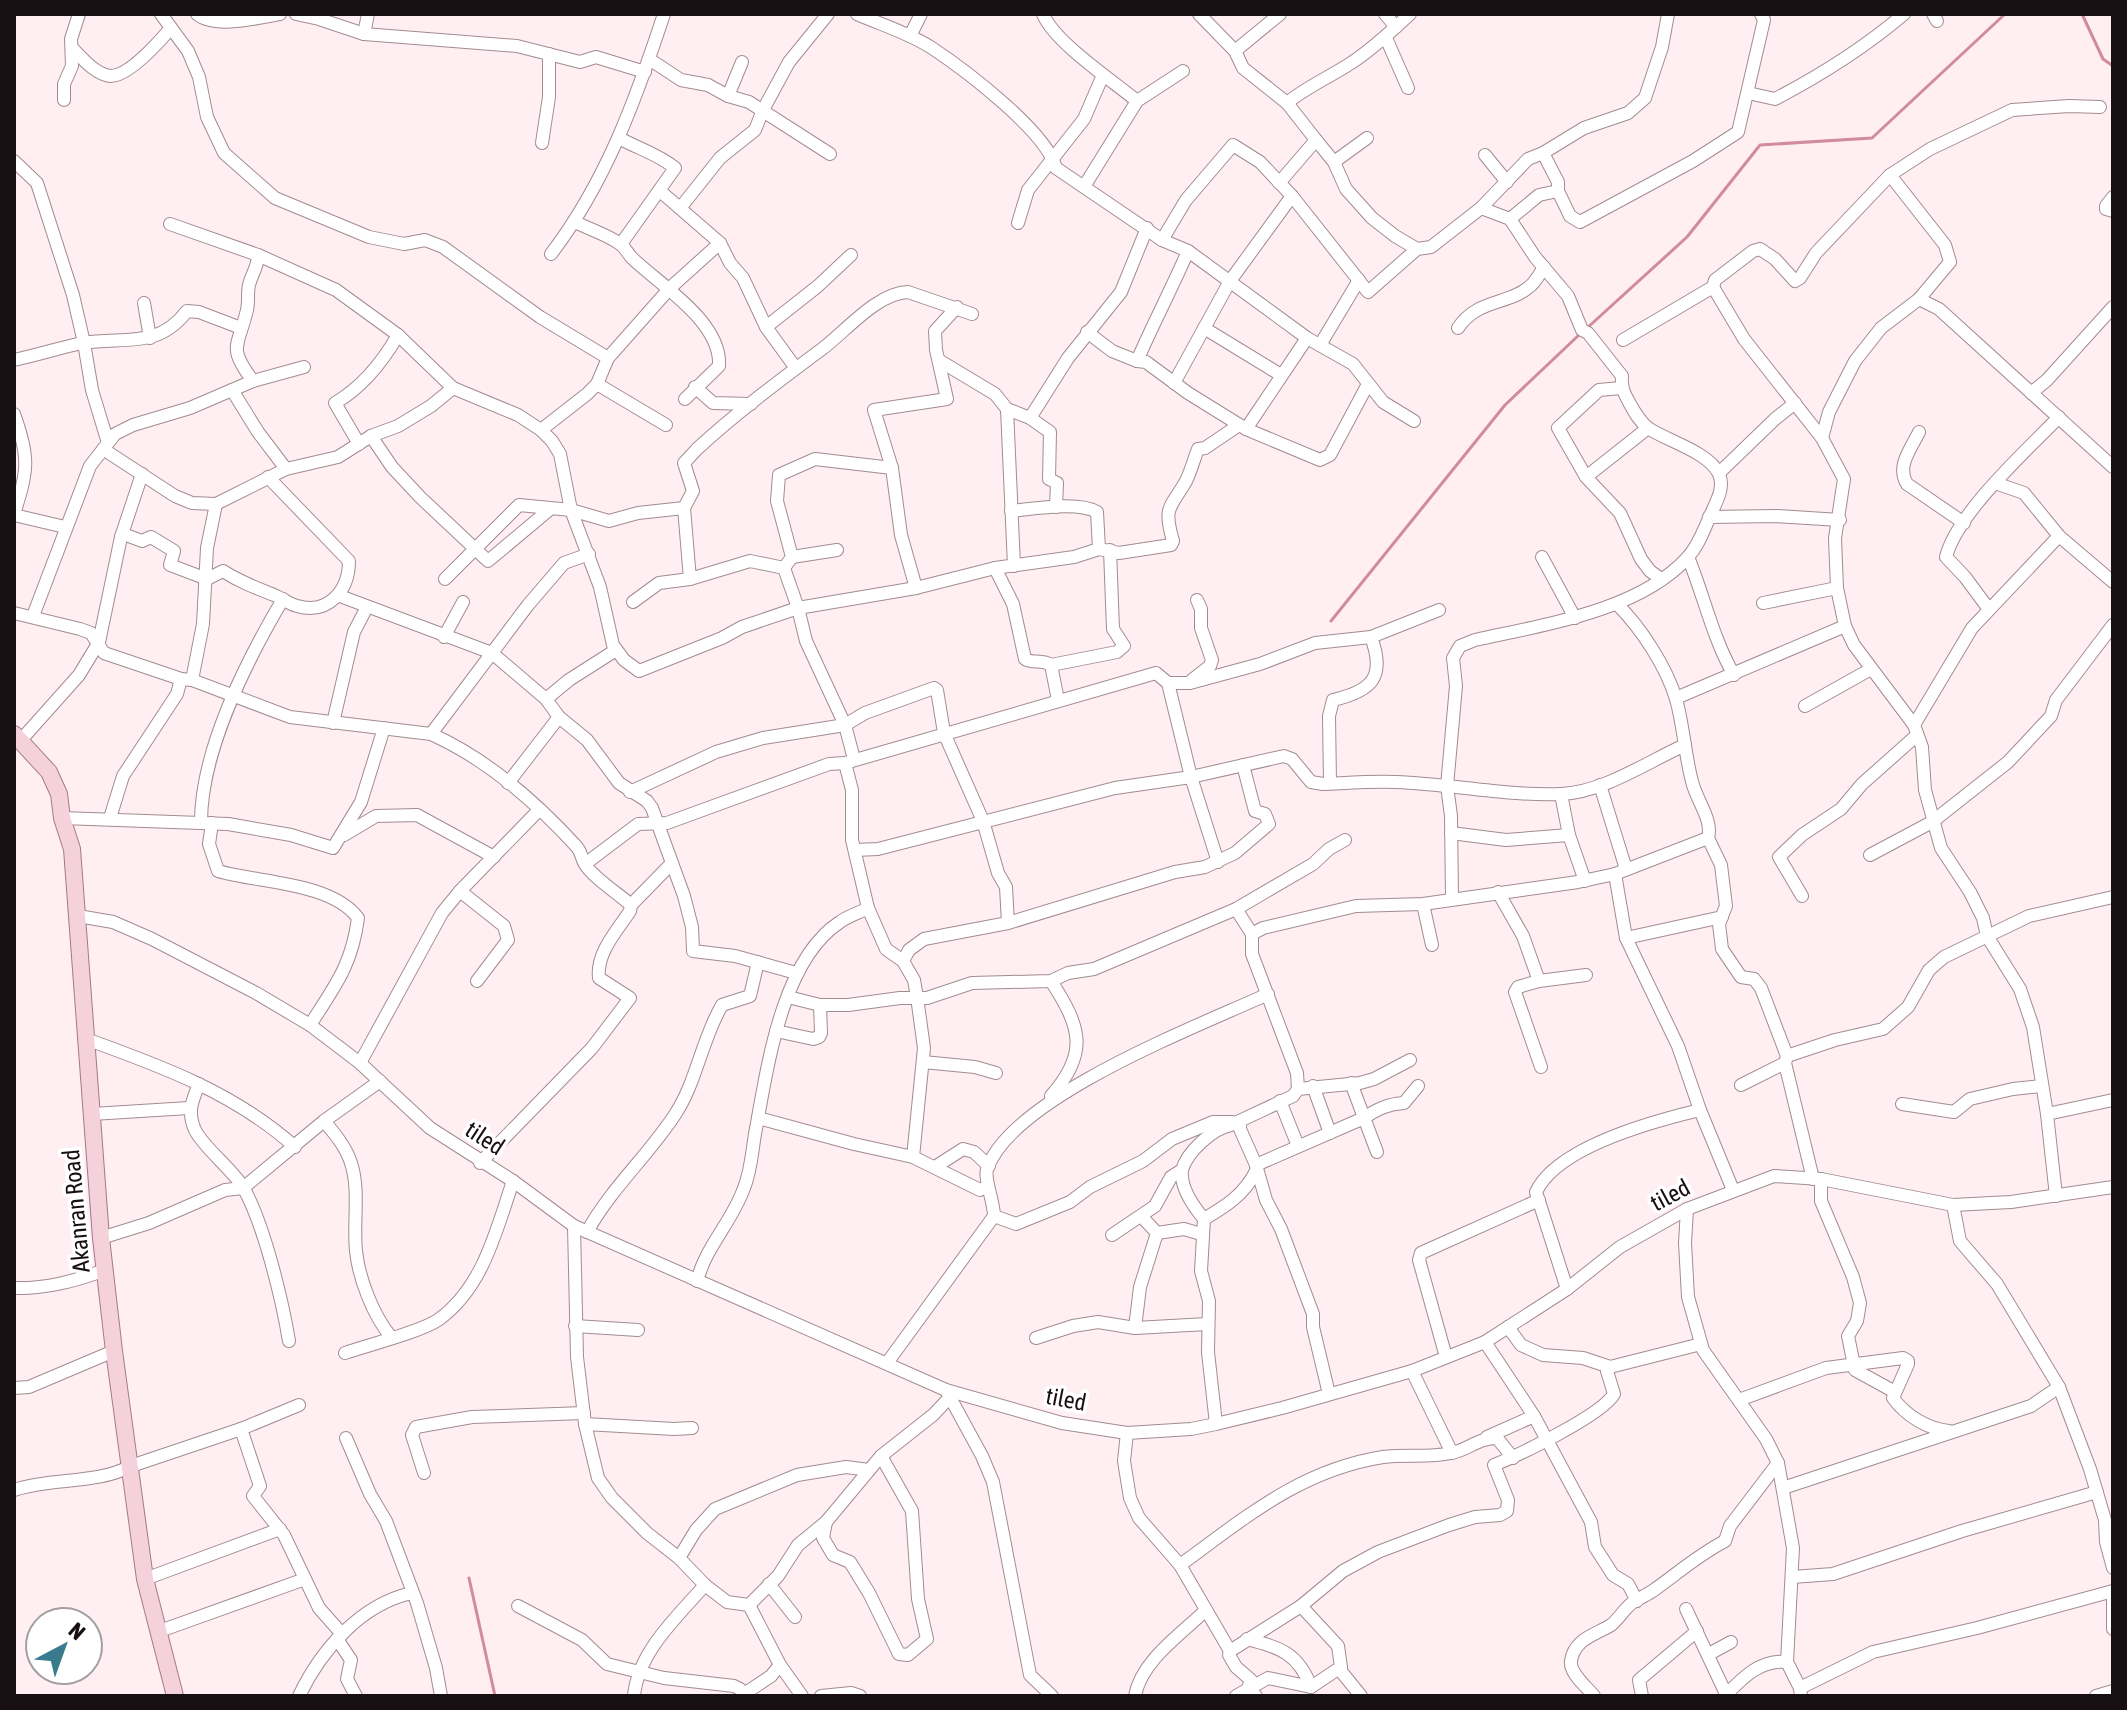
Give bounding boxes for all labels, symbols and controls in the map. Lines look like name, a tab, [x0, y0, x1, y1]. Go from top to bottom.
street label: tiled	[461, 1116, 509, 1160]
street label: Akanran Road	[57, 1148, 95, 1274]
street label: tiled	[1646, 1174, 1694, 1216]
street label: tiled	[1043, 1382, 1089, 1416]
north arrow	[24, 1606, 104, 1686]
text: N	[64, 1617, 91, 1645]

